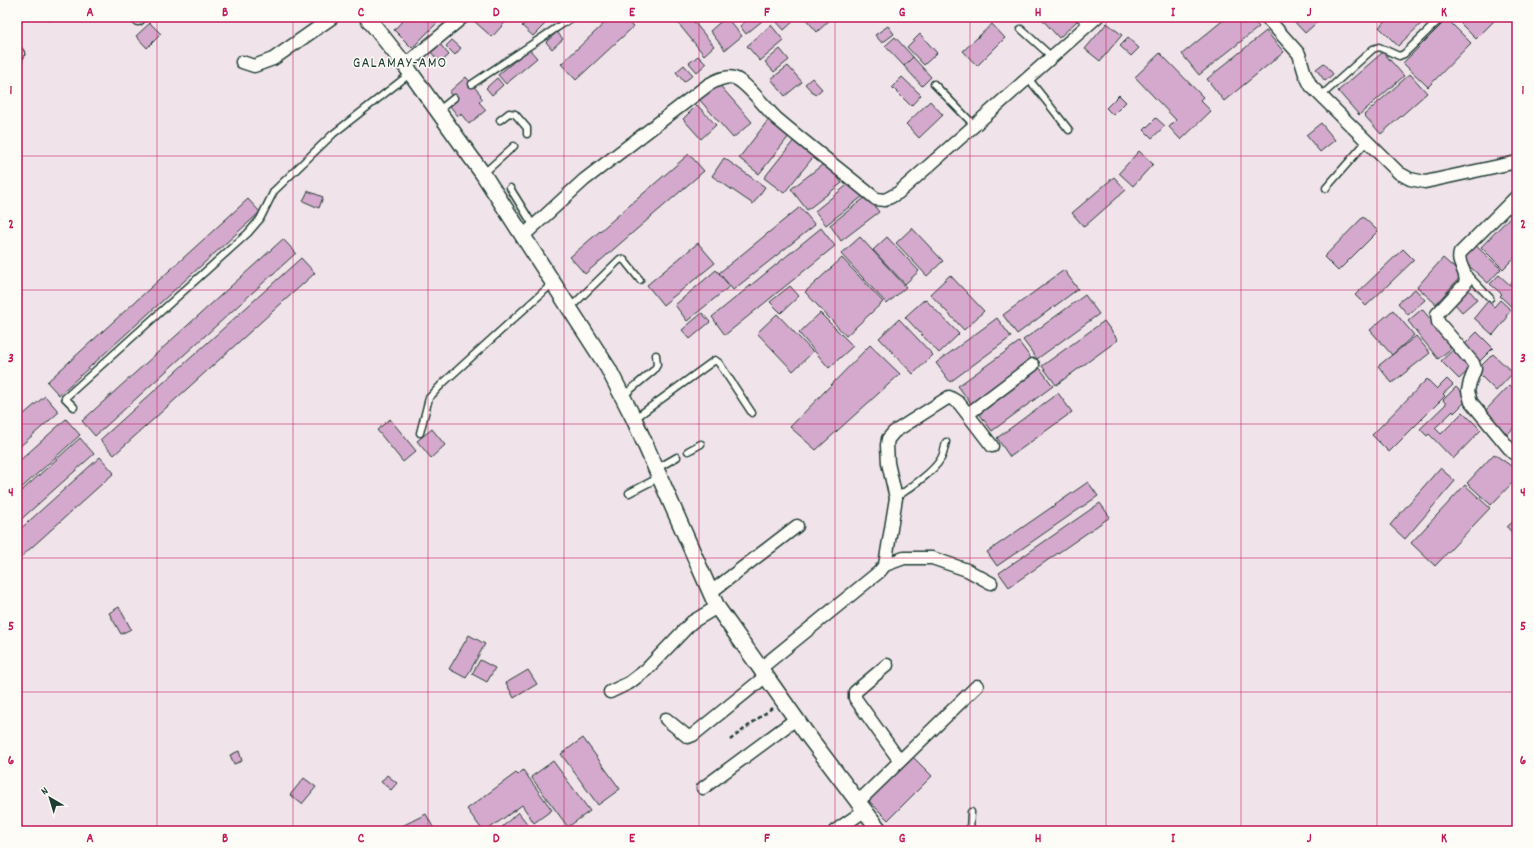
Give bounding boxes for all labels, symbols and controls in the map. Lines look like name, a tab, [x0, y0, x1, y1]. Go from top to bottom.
text: A	[86, 4, 94, 23]
text: B	[222, 4, 228, 23]
text: C	[358, 4, 365, 23]
text: D	[493, 4, 500, 23]
text: E	[629, 4, 636, 23]
text: F	[764, 4, 770, 23]
text: G	[899, 4, 906, 23]
text: H	[1035, 4, 1042, 23]
text: I	[1171, 4, 1176, 23]
text: J	[1307, 4, 1312, 23]
text: K	[1441, 4, 1447, 23]
district label: GALAMAY-AMO	[353, 53, 447, 75]
text: 1	[10, 82, 13, 101]
text: 1	[1522, 82, 1525, 101]
text: 2	[8, 216, 14, 235]
text: 2	[1520, 216, 1526, 235]
text: 3	[8, 350, 14, 369]
text: 3	[1520, 350, 1526, 369]
text: 4	[8, 484, 14, 503]
text: 4	[1520, 484, 1526, 503]
text: 5	[8, 618, 14, 637]
text: 5	[1520, 618, 1526, 637]
text: 6	[8, 752, 15, 771]
text: 6	[1520, 752, 1527, 771]
north arrow	[30, 778, 70, 818]
text: N	[38, 783, 53, 800]
text: A	[86, 830, 94, 848]
text: B	[222, 830, 228, 848]
text: C	[358, 830, 365, 848]
text: D	[493, 830, 500, 848]
text: E	[629, 830, 636, 848]
text: F	[764, 830, 770, 848]
text: G	[899, 830, 906, 848]
text: H	[1035, 830, 1042, 848]
text: I	[1171, 830, 1176, 848]
text: J	[1307, 830, 1312, 848]
text: K	[1441, 830, 1447, 848]

